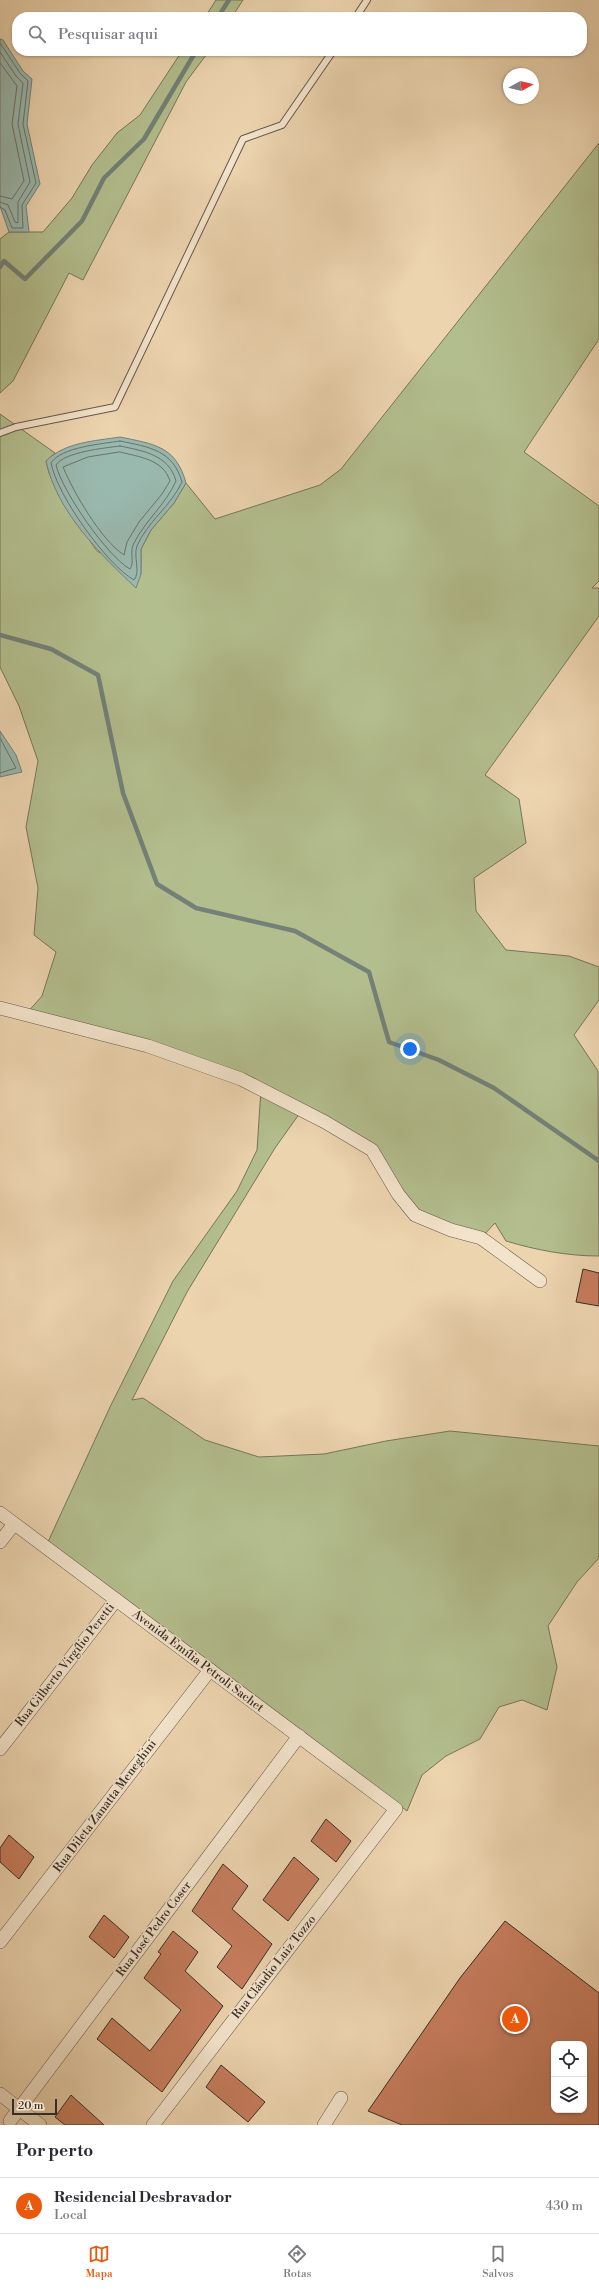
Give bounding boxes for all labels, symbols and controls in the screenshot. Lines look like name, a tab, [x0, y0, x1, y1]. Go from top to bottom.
search box	[12, 12, 587, 56]
icon: search	[26, 23, 48, 45]
text: Pesquisar aqui	[58, 25, 158, 44]
north arrow	[503, 68, 539, 104]
your location	[400, 1039, 420, 1059]
street label: Rua Gilberto Virgílio Peretti	[12, 1600, 118, 1730]
street label: Avenida Emília Petroli Sachet	[129, 1606, 267, 1716]
street label: Rua Dileta Zanatta Meneghini	[50, 1737, 160, 1875]
street label: Rua José Pedro Coser	[113, 1878, 195, 1980]
street label: Rua Cláudio Luiz Tozzo	[229, 1912, 319, 2022]
pin: A	[502, 2004, 528, 2034]
map controls	[551, 2041, 587, 2113]
button: locate	[551, 2041, 587, 2077]
button: layers	[551, 2077, 587, 2113]
scale bar	[12, 2097, 57, 2116]
text: 20 m	[18, 2099, 43, 2113]
text: Por perto	[16, 2140, 93, 2162]
text: Residencial Desbravador	[54, 2188, 232, 2207]
text: A	[24, 2198, 34, 2214]
text: 430 m	[545, 2198, 583, 2214]
text: Local	[54, 2207, 87, 2223]
tab: Mapa	[85, 2243, 113, 2281]
tab: Rotas	[283, 2243, 311, 2281]
tab: Salvos	[482, 2243, 514, 2281]

